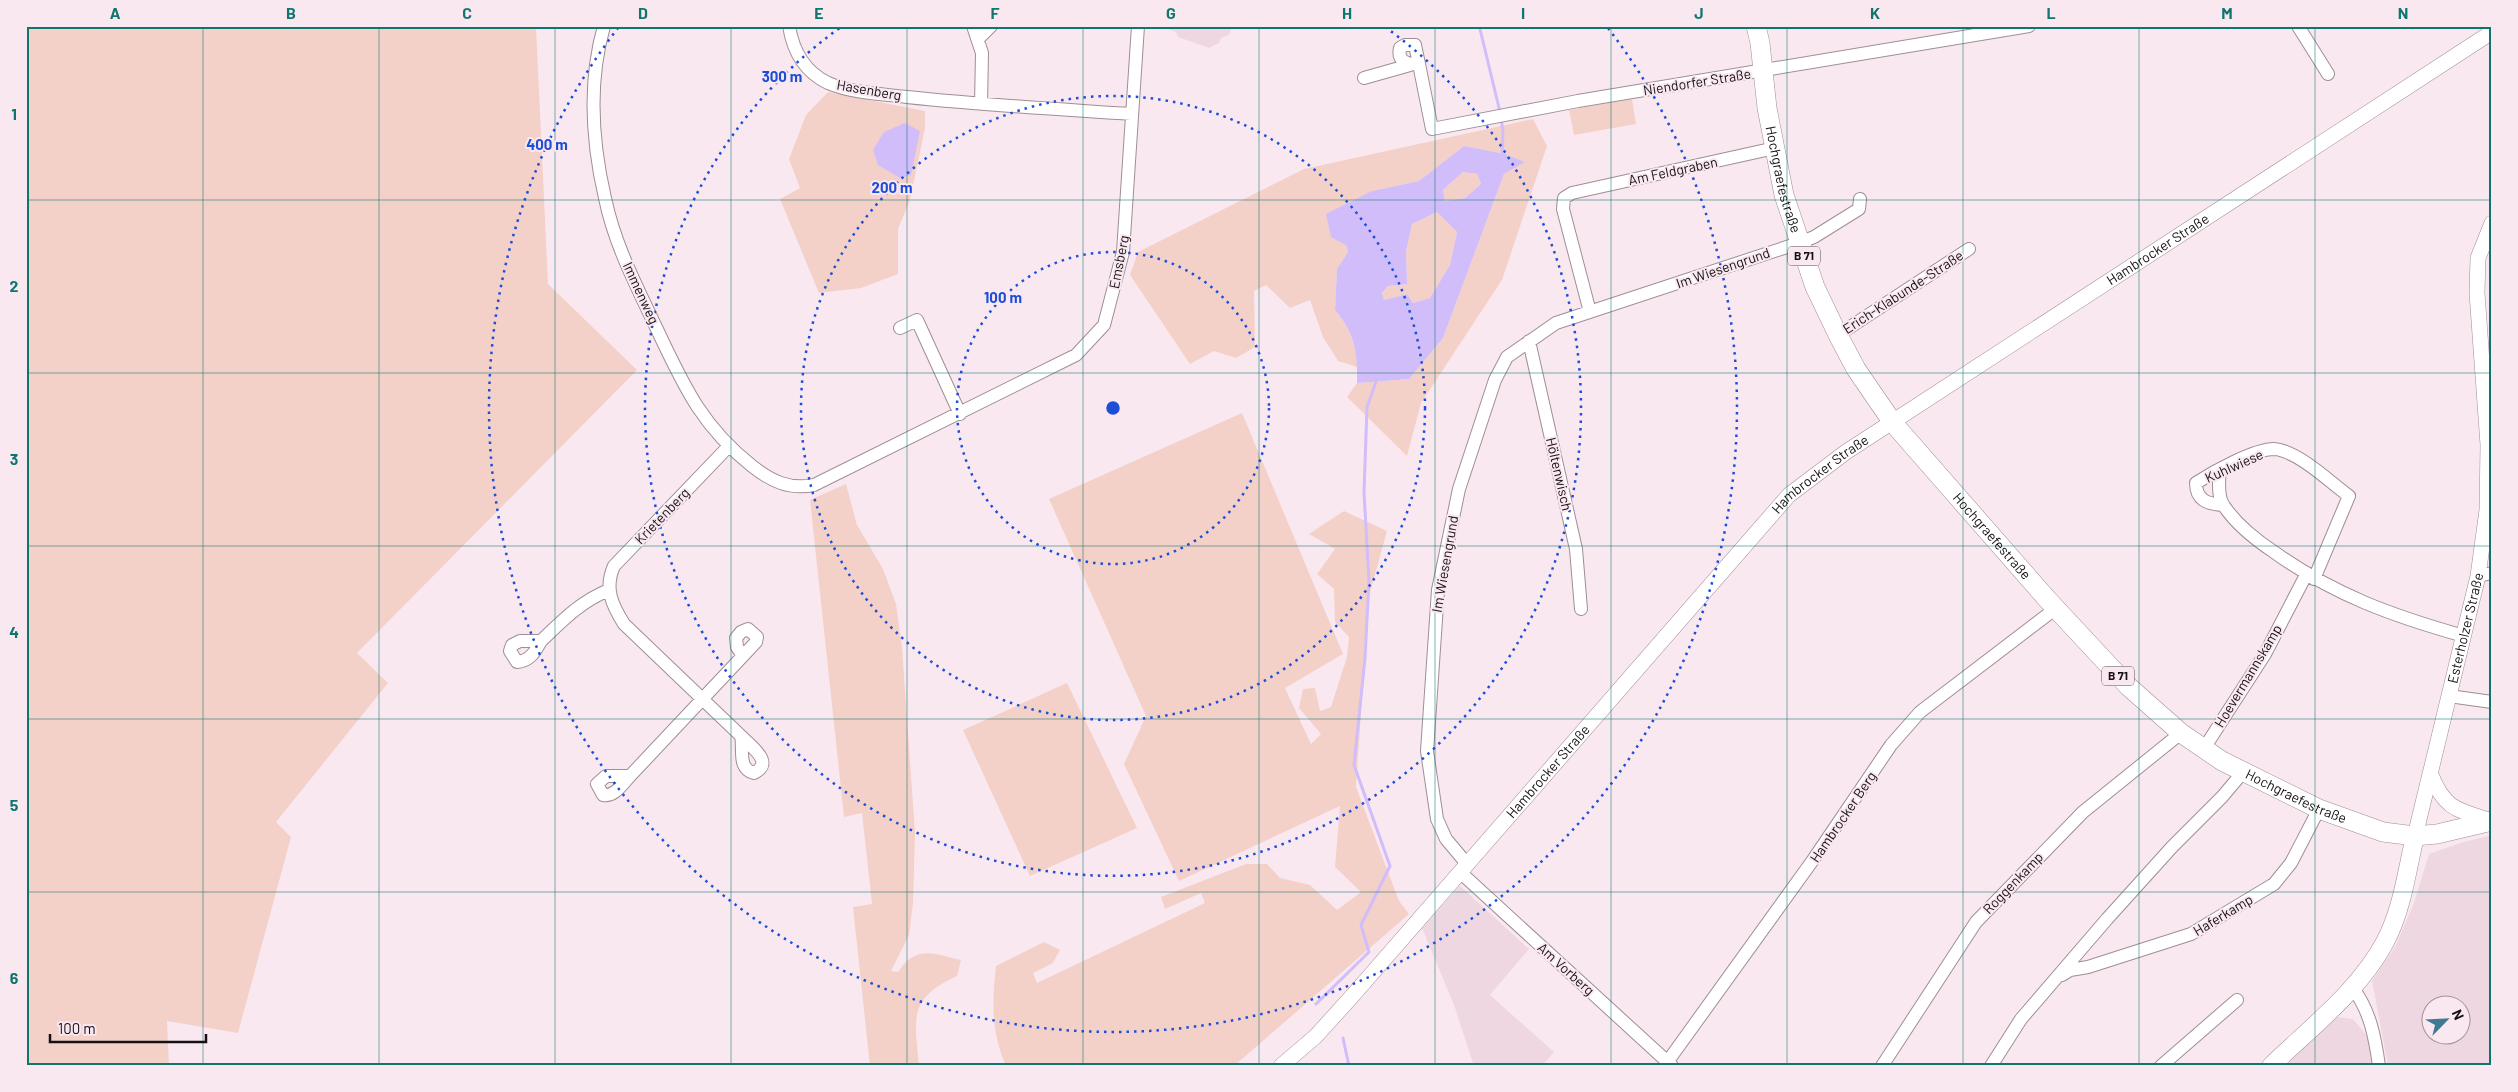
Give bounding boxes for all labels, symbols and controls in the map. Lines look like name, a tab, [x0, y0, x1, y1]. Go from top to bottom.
text: A	[110, 3, 121, 22]
text: B	[286, 3, 296, 22]
text: C	[462, 3, 472, 22]
text: D	[638, 3, 648, 22]
text: E	[814, 3, 824, 22]
text: F	[991, 3, 1000, 22]
text: G	[1166, 3, 1176, 22]
text: H	[1342, 3, 1352, 22]
text: I	[1521, 3, 1525, 22]
text: J	[1694, 3, 1704, 22]
text: K	[1870, 3, 1880, 22]
text: L	[2046, 3, 2056, 22]
text: M	[2221, 3, 2233, 22]
text: N	[2398, 3, 2408, 22]
street label: Niendorfer Straße	[1642, 65, 1752, 98]
text: 300 m	[762, 67, 802, 85]
street label: Hasenberg	[835, 75, 903, 104]
text: 1	[11, 104, 17, 123]
street label: Hochgraefestraße	[1763, 124, 1805, 235]
text: 400 m	[526, 135, 568, 153]
street label: Am Feldgraben	[1627, 153, 1719, 188]
text: 200 m	[871, 178, 913, 196]
street label: Hambrocker Straße	[2103, 209, 2212, 288]
street label: Emsberg	[1105, 234, 1132, 290]
street label: Im Wiesengrund	[1674, 244, 1772, 292]
street label: Erich-Klabunde-Straße	[1839, 246, 1966, 337]
road number: B 71	[1788, 247, 1820, 266]
street label: Immenweg	[620, 259, 663, 326]
text: 2	[10, 276, 19, 295]
text: 100 m	[984, 288, 1022, 306]
centre of rings	[1104, 399, 1122, 417]
street label: Hambrocker Straße	[1768, 431, 1871, 517]
street label: Höltenwisch	[1543, 435, 1576, 512]
street label: Kuhlwiese	[2202, 445, 2266, 486]
text: 3	[10, 449, 18, 468]
street label: Krietenberg	[631, 484, 693, 547]
street label: Hochgraefestraße	[1950, 489, 2035, 583]
street label: Im Wiesengrund	[1428, 514, 1461, 614]
street label: Esterholzer Straße	[2443, 571, 2487, 685]
street label: Hoevermannskamp	[2210, 621, 2285, 730]
text: 4	[9, 622, 19, 641]
road number: B 71	[2102, 666, 2134, 686]
street label: Hambrocker Straße	[1502, 721, 1593, 821]
street label: Hochgraefestraße	[2243, 765, 2349, 826]
street label: Hambrocker Berg	[1806, 768, 1879, 866]
text: 5	[10, 795, 19, 814]
street label: Roggenkamp	[1979, 848, 2046, 917]
street label: Haferkamp	[2190, 890, 2256, 939]
street label: Am Vorberg	[1534, 939, 1598, 999]
text: 6	[10, 968, 19, 987]
north arrow	[2420, 994, 2470, 1044]
text: N	[2449, 1007, 2468, 1022]
scale bar	[50, 1012, 206, 1044]
text: 100 m	[58, 1019, 96, 1037]

